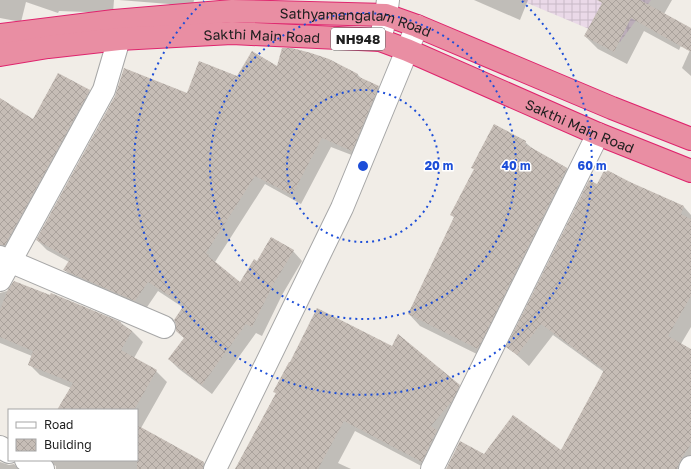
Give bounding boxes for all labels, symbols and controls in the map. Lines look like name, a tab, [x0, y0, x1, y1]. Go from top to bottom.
street label: Sathyamangalam Road	[279, 4, 434, 40]
street label: Sakthi Main Road	[203, 24, 320, 46]
road number: NH948	[331, 28, 385, 50]
street label: Sakthi Main Road	[523, 95, 637, 156]
text: 20 m	[425, 158, 453, 173]
text: 40 m	[502, 158, 530, 173]
text: 60 m	[578, 158, 606, 173]
centre of rings	[356, 159, 370, 173]
legend	[8, 409, 138, 461]
text: Road	[44, 417, 73, 432]
text: Building	[44, 437, 92, 452]

